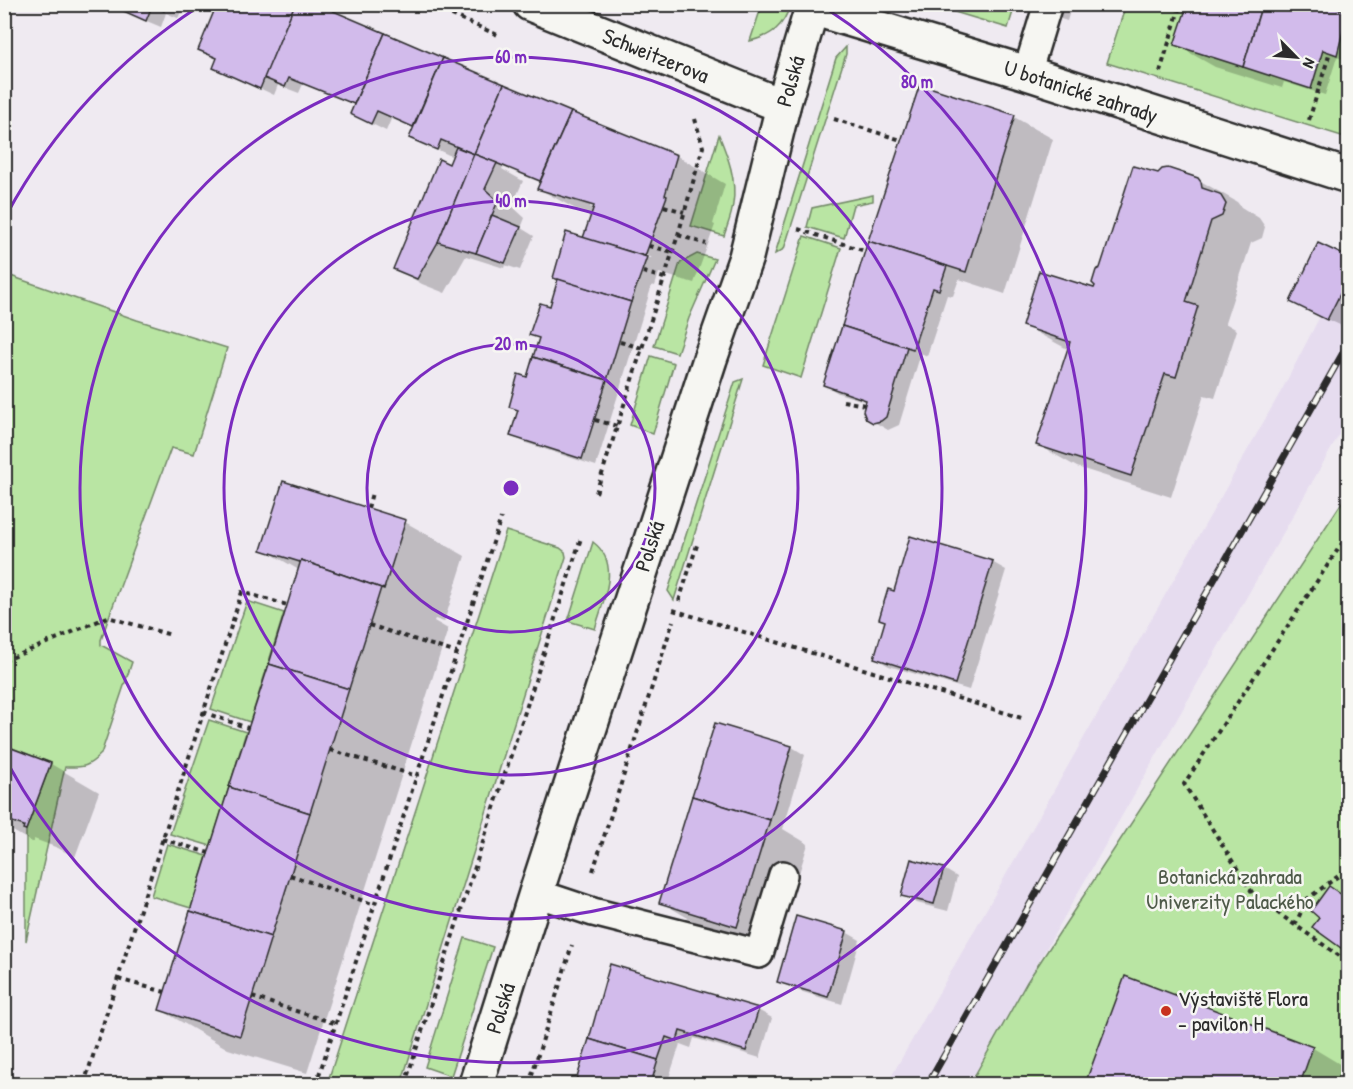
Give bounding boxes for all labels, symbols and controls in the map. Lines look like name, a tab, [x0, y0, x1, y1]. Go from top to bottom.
street label: Schweitzerova	[598, 20, 714, 90]
north arrow	[1266, 27, 1326, 87]
text: 60 m	[495, 44, 527, 69]
street label: Polská	[768, 52, 812, 110]
street label: U botanické zahrady	[1000, 52, 1162, 130]
text: N	[1298, 55, 1321, 72]
text: 80 m	[901, 69, 933, 94]
text: 40 m	[495, 188, 527, 213]
text: 20 m	[495, 331, 527, 356]
centre of rings	[501, 478, 521, 498]
street label: Polská	[627, 517, 671, 575]
park label: Botanická zahrada Univerzity Palackého	[1146, 861, 1314, 916]
street label: Polská	[478, 979, 522, 1037]
place label: Výstaviště Flora - pavilon H	[1178, 983, 1308, 1038]
marker: Výstaviště Flora - pavilon H	[1159, 1004, 1173, 1018]

